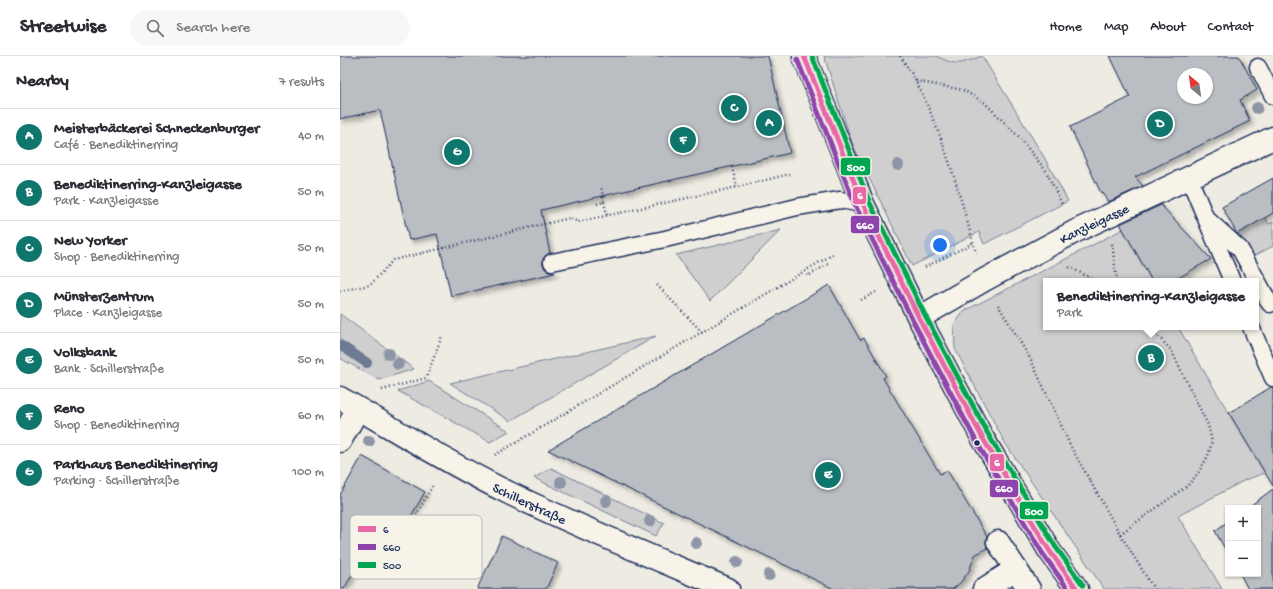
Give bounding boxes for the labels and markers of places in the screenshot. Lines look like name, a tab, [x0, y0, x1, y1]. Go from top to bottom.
pin: C	[721, 93, 747, 123]
pin: A	[756, 108, 782, 138]
pin: D	[1147, 109, 1173, 139]
pin: F	[670, 125, 696, 155]
pin: G	[444, 137, 470, 167]
pin: B	[1138, 343, 1164, 373]
unlabelled marker	[972, 438, 982, 448]
pin: E	[815, 460, 841, 490]

